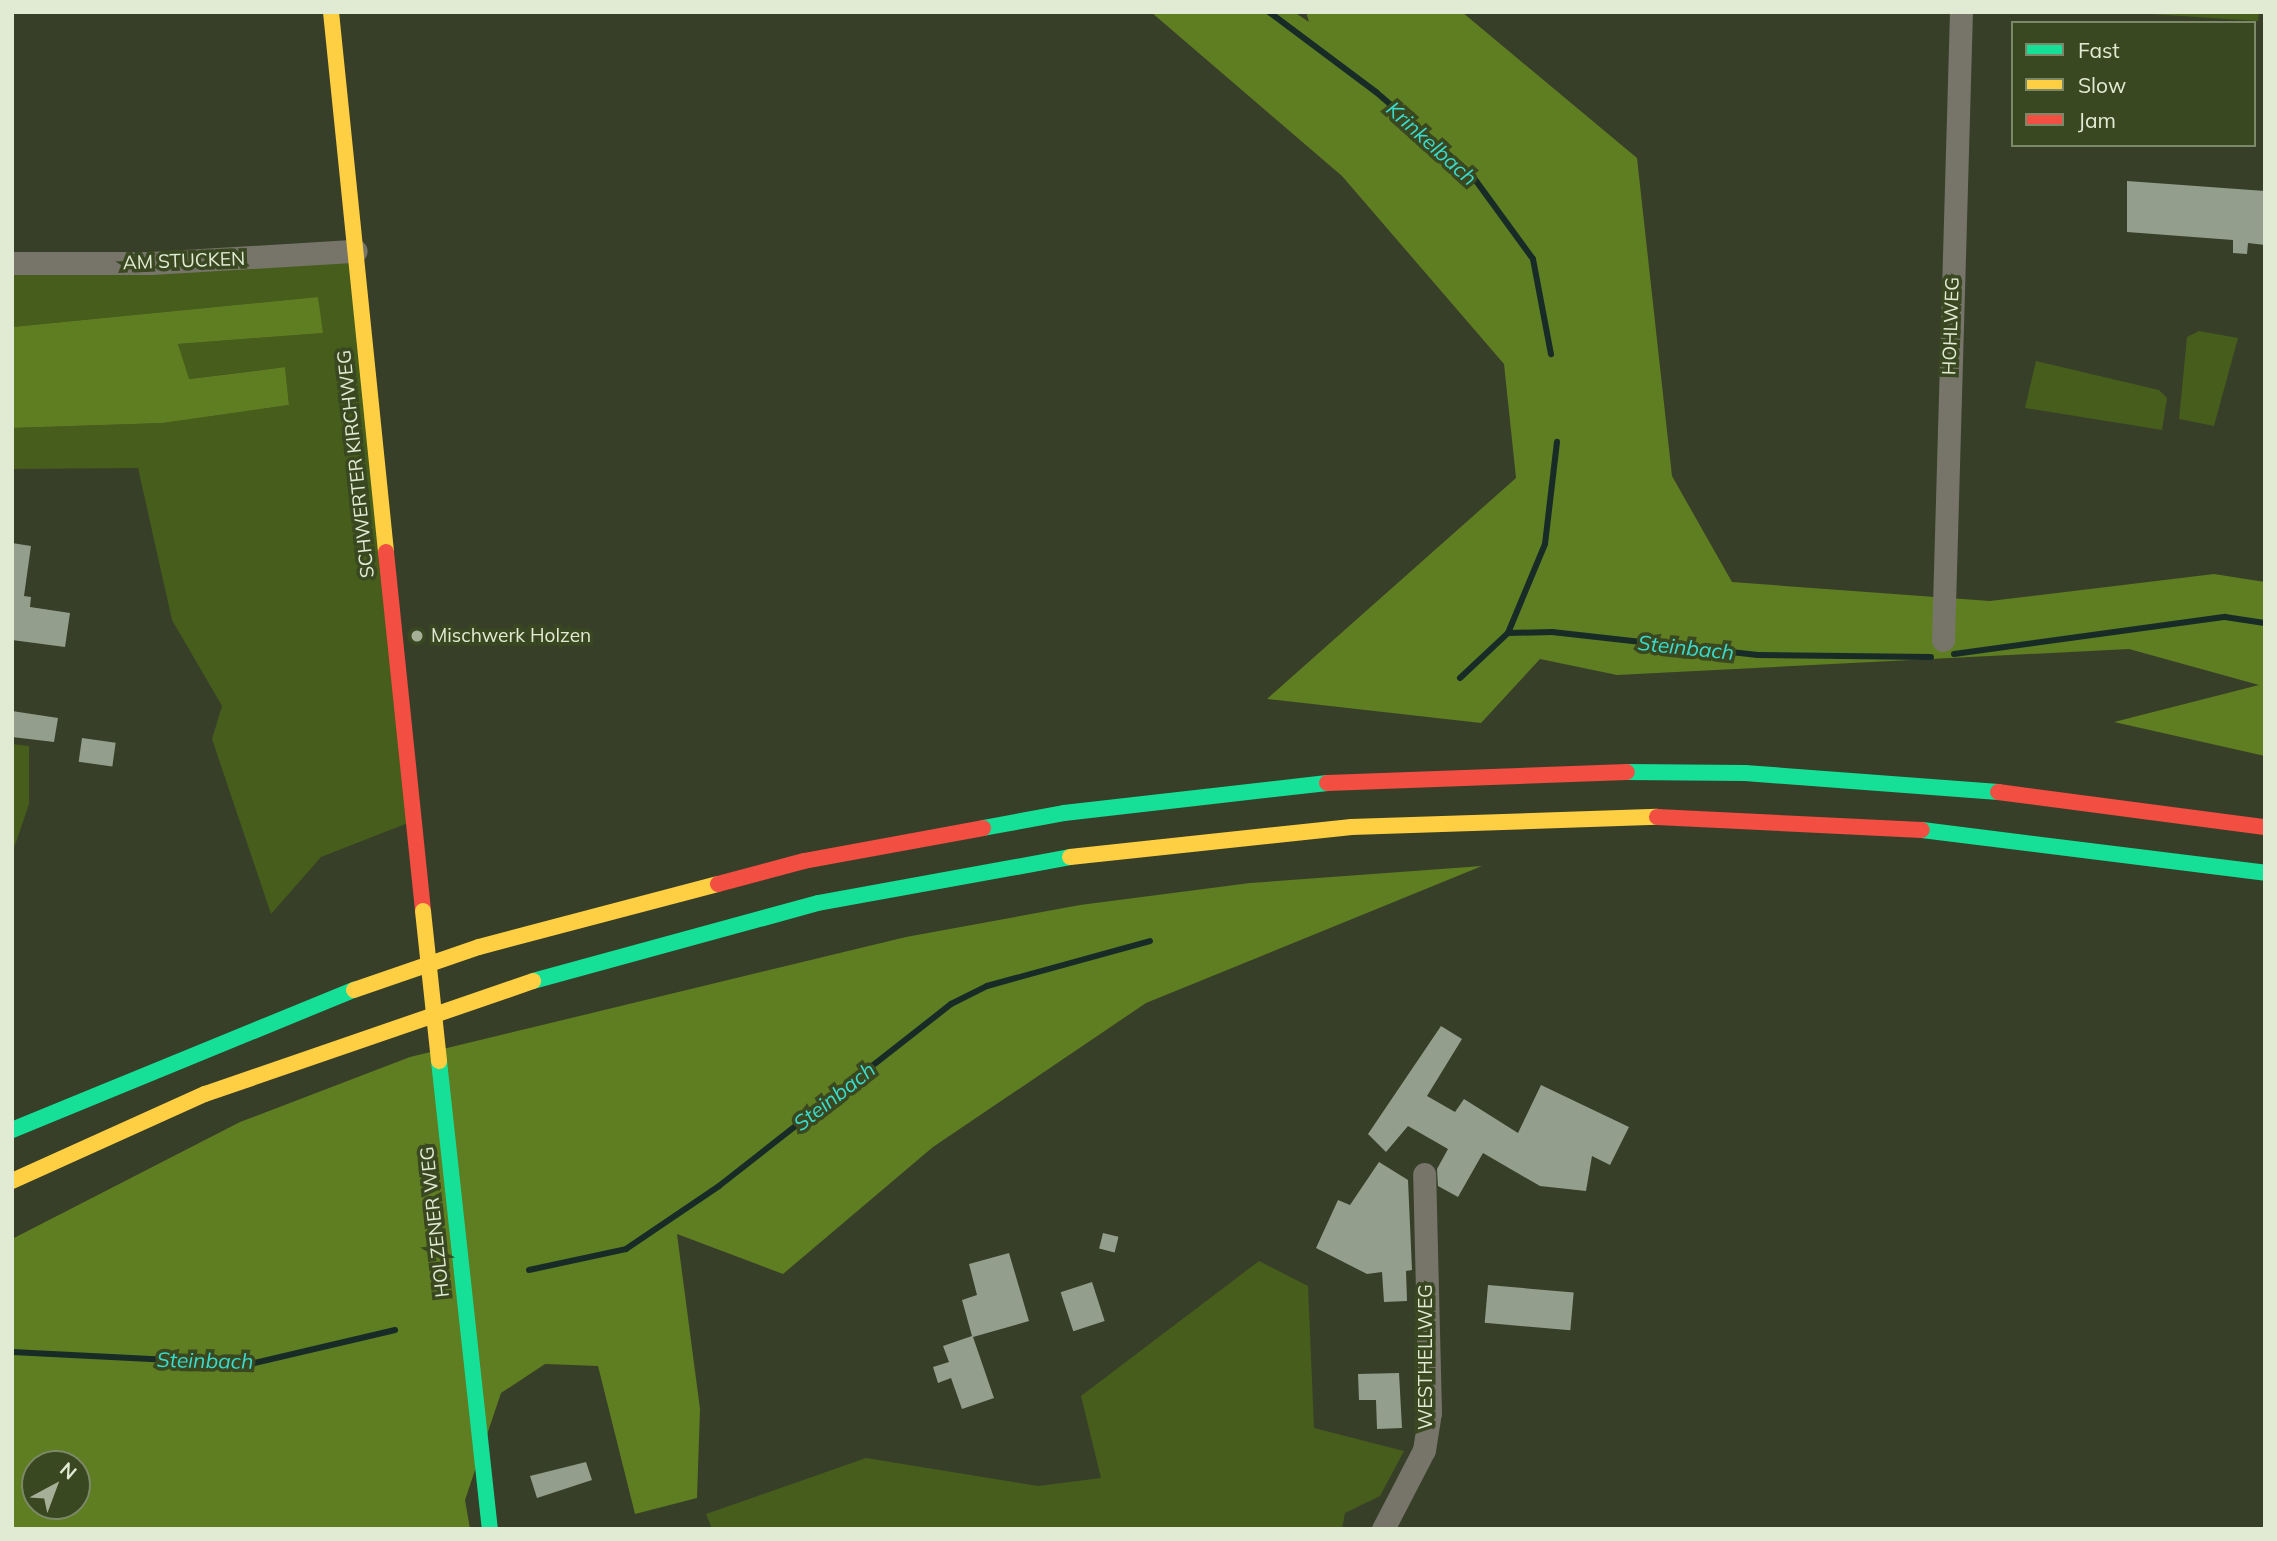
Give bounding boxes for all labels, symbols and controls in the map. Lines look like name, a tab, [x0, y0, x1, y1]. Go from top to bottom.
legend	[2011, 21, 2256, 147]
text: Fast	[2078, 37, 2120, 63]
text: Slow	[2078, 72, 2126, 98]
water label: Krinkelbach	[1382, 96, 1482, 190]
text: Jam	[2078, 107, 2116, 133]
street label: AM STUCKEN	[122, 247, 246, 275]
street label: HOHLWEG	[1938, 276, 1964, 376]
street label: SCHWERTER KIRCHWEG	[333, 349, 379, 579]
place label: Mischwerk Holzen	[431, 625, 591, 647]
marker: Mischwerk Holzen	[409, 628, 425, 644]
water label: Steinbach	[1636, 629, 1736, 665]
water label: Steinbach	[788, 1056, 880, 1136]
street label: HOLZENER WEG	[416, 1145, 454, 1299]
street label: WESTHELLWEG	[1415, 1284, 1437, 1430]
water label: Steinbach	[156, 1347, 254, 1373]
north arrow	[21, 1450, 91, 1520]
text: N	[55, 1457, 82, 1484]

